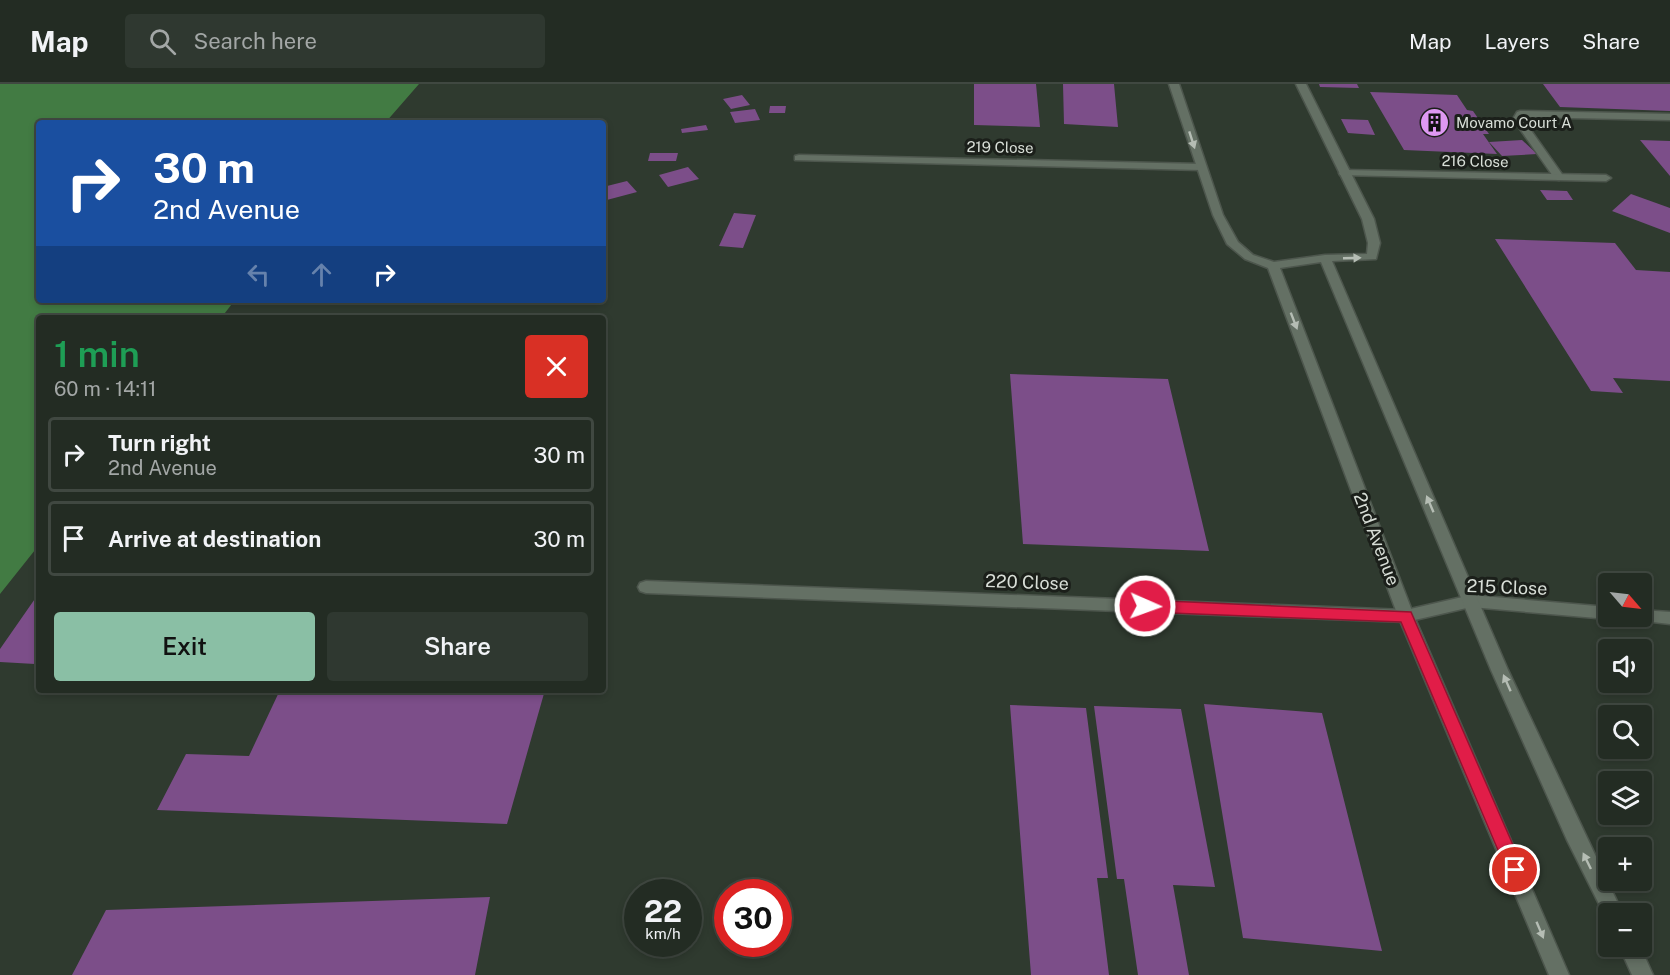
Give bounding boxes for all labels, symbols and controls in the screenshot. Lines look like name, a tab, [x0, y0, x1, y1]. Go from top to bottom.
search box	[125, 14, 545, 68]
text: Map	[30, 25, 89, 58]
icon: search	[146, 25, 179, 58]
text: Search here	[194, 28, 317, 54]
text: Map	[1409, 29, 1452, 54]
text: Layers	[1485, 29, 1549, 54]
text: Share	[1582, 29, 1640, 54]
building icon: Movamo Court A	[1419, 106, 1451, 138]
place label: Movamo Court A	[1456, 114, 1572, 131]
one-way arrow	[1188, 131, 1197, 149]
street label: 219 Close	[966, 138, 1034, 156]
text: 30 m	[153, 143, 255, 192]
icon: right	[54, 144, 132, 222]
street label: 216 Close	[1441, 152, 1509, 170]
text: 2nd Avenue	[153, 193, 300, 225]
one-way arrow	[1343, 253, 1362, 262]
icon: left	[242, 258, 275, 291]
icon: ahead	[305, 258, 338, 291]
icon: right	[368, 258, 401, 291]
one-way arrow	[1289, 312, 1299, 330]
text: 1 min	[54, 333, 140, 375]
button: close	[525, 335, 588, 398]
text: 60 m · 14:11	[54, 377, 156, 401]
text: Turn right	[108, 430, 211, 456]
icon: right	[57, 438, 90, 471]
text: 30 m	[533, 442, 585, 468]
text: 2nd Avenue	[108, 456, 217, 480]
street label: 2nd Avenue	[1350, 489, 1404, 589]
one-way arrow	[1425, 495, 1434, 513]
icon: arrive	[57, 522, 90, 555]
text: Arrive at destination	[108, 526, 321, 552]
text: 30 m	[533, 526, 585, 552]
street label: 220 Close	[985, 570, 1069, 594]
north arrow	[1598, 573, 1652, 627]
map controls	[1598, 573, 1652, 957]
position arrow	[1113, 574, 1177, 638]
street label: 215 Close	[1466, 575, 1548, 599]
button: Exit	[54, 612, 315, 681]
button: Share	[327, 612, 588, 681]
button: sound	[1598, 639, 1652, 693]
one-way arrow	[1502, 674, 1512, 692]
button: search	[1598, 705, 1652, 759]
button: layers	[1598, 771, 1652, 825]
button: +	[1598, 837, 1652, 891]
pin	[1489, 844, 1540, 895]
one-way arrow	[1582, 852, 1592, 870]
icon: arrive	[1498, 853, 1531, 886]
speed limit sign: 30	[714, 879, 792, 957]
text: 22	[644, 893, 682, 929]
button: −	[1598, 903, 1652, 957]
one-way arrow	[1536, 921, 1545, 939]
text: km/h	[645, 925, 681, 942]

